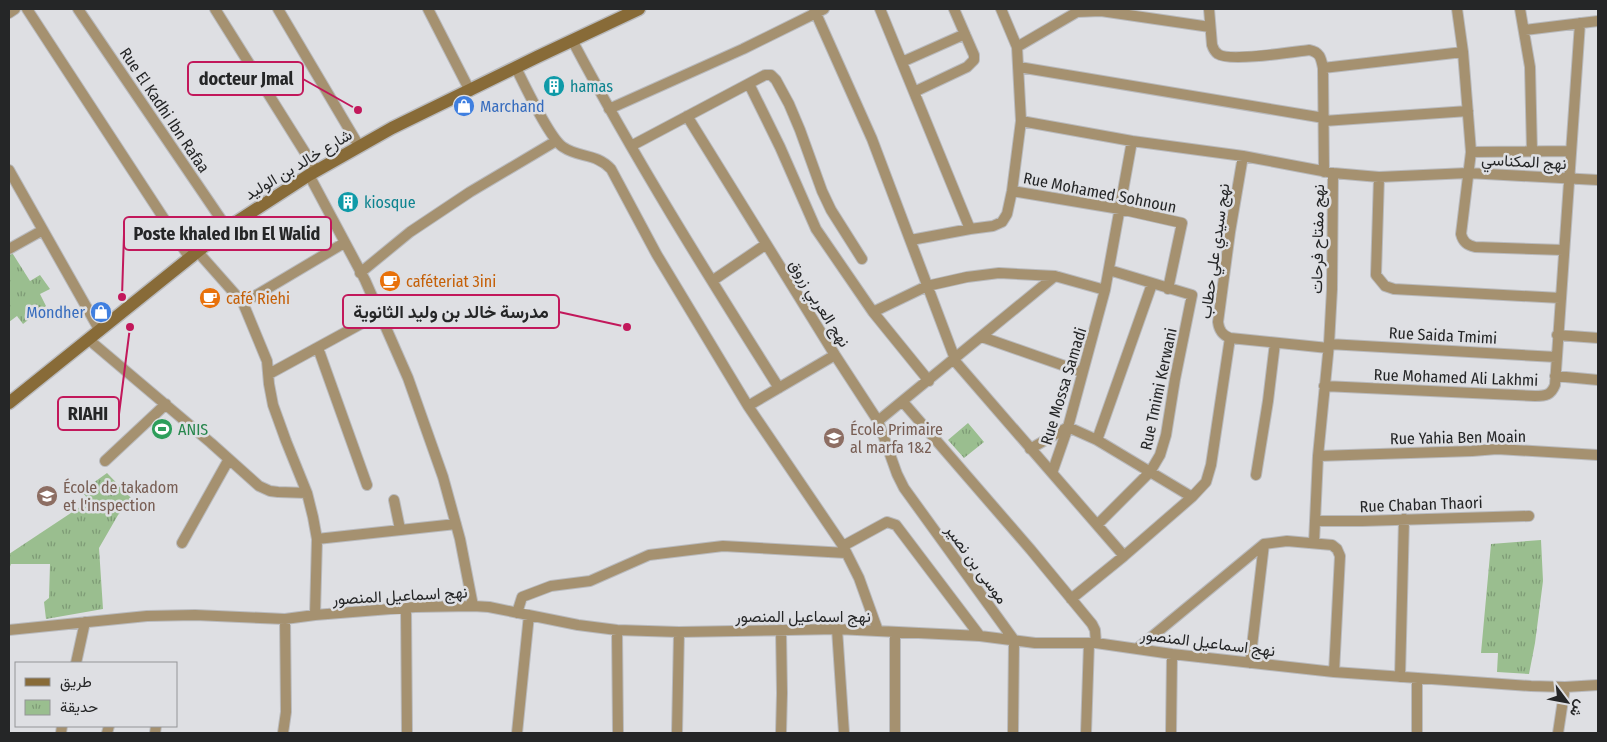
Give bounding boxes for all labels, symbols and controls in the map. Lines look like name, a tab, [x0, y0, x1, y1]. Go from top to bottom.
street label: Rue El Kadhi Ibn Rafaa	[116, 44, 214, 176]
callout: docteur Jmal	[188, 62, 303, 95]
text: docteur Jmal	[199, 68, 293, 90]
building icon: hamas	[542, 74, 566, 98]
place label: hamas	[570, 77, 613, 96]
shop icon: Marchand	[452, 94, 476, 118]
place label: Marchand	[480, 97, 544, 116]
street label: شارع خالد بن الوليد	[241, 125, 357, 206]
street label: نهج المكناسي	[1481, 150, 1567, 177]
street label: Rue Mohamed Sohnoun	[1022, 168, 1178, 217]
street label: نهج سيدي علي حطاب	[1196, 182, 1237, 321]
street label: نهج مفتاح فرحات	[1307, 184, 1330, 294]
building icon: kiosque	[336, 190, 360, 214]
place label: kiosque	[364, 193, 416, 212]
callout: Poste khaled Ibn El Walid	[124, 217, 331, 250]
text: Poste khaled Ibn El Walid	[134, 223, 320, 245]
street label: نهج العربي زروق	[782, 256, 854, 353]
cafe icon: caféteriat 3ini	[378, 269, 402, 293]
place label: caféteriat 3ini	[406, 272, 496, 291]
cafe icon: café Riehi	[198, 286, 222, 310]
place label: café Riehi	[226, 289, 290, 308]
callout: مدرسة خالد بن وليد الثانوية	[343, 295, 559, 328]
shop icon: Mondher	[89, 300, 113, 324]
text: مدرسة خالد بن وليد الثانوية	[353, 301, 549, 323]
place label: Mondher	[26, 303, 85, 322]
street label: Rue Saida Tmimi	[1388, 323, 1498, 348]
street label: Rue Mossa Samadi	[1037, 325, 1090, 447]
street label: Rue Tmimi Kerwani	[1136, 326, 1181, 452]
street label: Rue Mohamed Ali Lakhmi	[1373, 365, 1539, 390]
callout: RIAHI	[58, 397, 119, 430]
text: RIAHI	[68, 403, 108, 425]
sports icon: ANIS	[150, 417, 174, 441]
place label: ANIS	[178, 420, 208, 439]
place label: École Primaire al marfa 1&2	[850, 420, 943, 457]
school or university icon: École Primaire al marfa 1&2	[822, 426, 846, 450]
street label: Rue Yahia Ben Moain	[1390, 427, 1526, 448]
place label: École de takadom et l'inspection	[63, 478, 179, 515]
school or university icon: École de takadom et l'inspection	[35, 484, 59, 508]
street label: Rue Chaban Thaori	[1359, 493, 1483, 516]
street label: موسى بن نصير	[940, 520, 1012, 608]
street label: نهج اسماعيل المنصور	[331, 582, 468, 611]
street label: نهج اسماعيل المنصور	[734, 607, 871, 628]
street label: نهج اسماعيل المنصور	[1138, 625, 1276, 662]
legend	[15, 662, 178, 727]
text: طريق	[60, 673, 92, 692]
north arrow	[1542, 677, 1592, 727]
text: ش	[1566, 697, 1589, 720]
text: حديقة	[60, 698, 98, 716]

